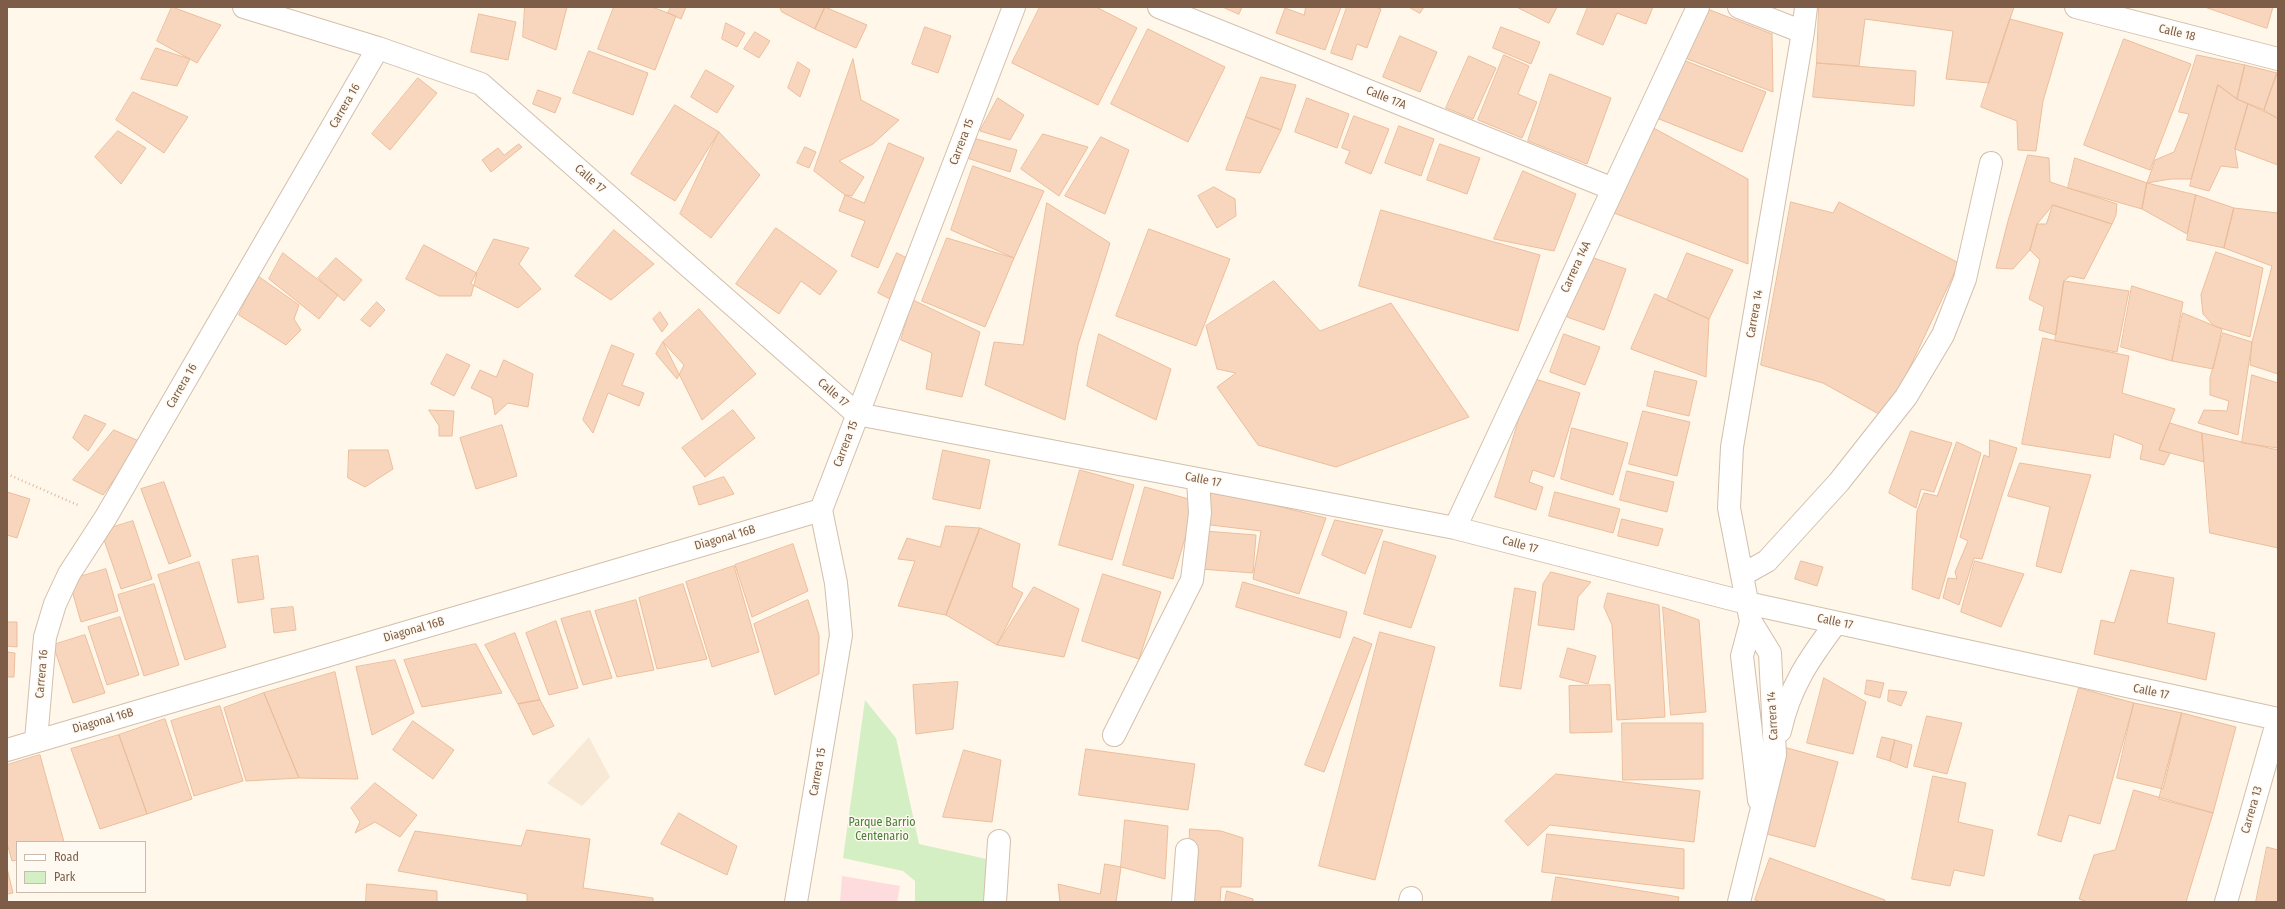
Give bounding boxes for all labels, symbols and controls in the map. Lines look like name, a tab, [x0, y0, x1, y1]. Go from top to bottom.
street label: Calle 18	[2157, 21, 2197, 45]
street label: Carrera 16	[327, 81, 363, 131]
street label: Calle 17A	[1364, 83, 1408, 113]
street label: Carrera 15	[947, 117, 977, 167]
street label: Calle 17	[572, 162, 608, 196]
street label: Carrera 14A	[1558, 239, 1594, 295]
street label: Carrera 14	[1744, 289, 1766, 339]
street label: Carrera 16	[164, 361, 200, 411]
street label: Calle 17	[815, 376, 851, 410]
street label: Carrera 15	[831, 419, 861, 469]
street label: Calle 17	[1184, 469, 1222, 491]
street label: Diagonal 16B	[693, 522, 757, 554]
street label: Calle 17	[1501, 533, 1539, 557]
street label: Calle 17	[1816, 611, 1854, 633]
street label: Diagonal 16B	[382, 614, 446, 646]
street label: Carrera 16	[33, 649, 51, 699]
street label: Calle 17	[2132, 681, 2170, 703]
street label: Carrera 14	[1765, 691, 1781, 741]
street label: Diagonal 16B	[71, 705, 135, 737]
street label: Carrera 15	[807, 747, 829, 797]
street label: Carrera 13	[2238, 785, 2266, 835]
park label: Parque Barrio Centenario	[849, 816, 915, 844]
legend	[16, 841, 146, 893]
text: Road	[54, 850, 79, 864]
text: Park	[54, 870, 75, 884]

